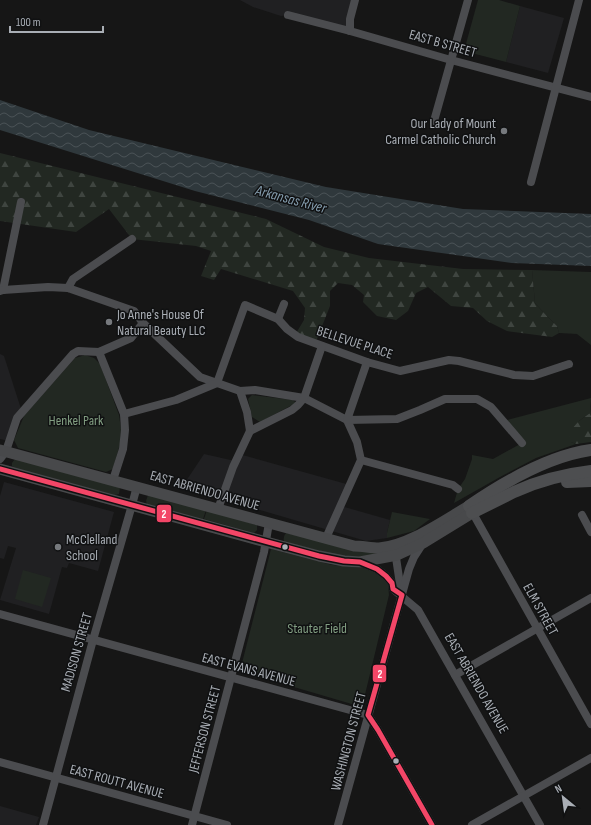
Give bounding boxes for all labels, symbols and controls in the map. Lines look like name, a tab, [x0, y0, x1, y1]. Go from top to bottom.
scale bar	[10, 8, 103, 34]
text: 100 m	[16, 15, 41, 30]
street label: EAST B STREET	[407, 26, 479, 61]
place label: Our Lady of Mount Carmel Catholic Church	[385, 115, 496, 148]
marker: Our Lady of Mount Carmel Catholic Church	[499, 126, 509, 136]
water label: Arkansas River	[252, 181, 329, 218]
place label: Jo Anne's House Of Natural Beauty LLC	[116, 306, 206, 339]
marker: Jo Anne's House Of Natural Beauty LLC	[104, 317, 114, 327]
street label: BELLEVUE PLACE	[315, 322, 395, 363]
park label: Henkel Park	[49, 412, 104, 429]
street label: EAST ABRIENDO AVENUE	[148, 467, 262, 514]
line badge: 2	[156, 504, 172, 523]
text: 2	[162, 508, 167, 521]
place label: McClelland School	[66, 531, 118, 564]
marker: McClelland School	[53, 542, 63, 552]
unlabelled marker	[280, 542, 290, 552]
street label: ELM STREET	[519, 580, 562, 638]
street label: MADISON STREET	[57, 610, 96, 694]
park label: Stauter Field	[287, 620, 347, 637]
street label: EAST ABRIENDO AVENUE	[441, 630, 512, 737]
street label: EAST EVANS AVENUE	[200, 649, 298, 690]
line badge: 2	[372, 664, 387, 683]
text: 2	[378, 668, 383, 681]
street label: JEFFERSON STREET	[184, 683, 224, 775]
street label: WASHINGTON STREET	[327, 690, 370, 792]
unlabelled marker	[391, 756, 401, 766]
street label: EAST ROUTT AVENUE	[68, 761, 166, 802]
north arrow	[543, 777, 583, 817]
text: N	[553, 782, 564, 796]

